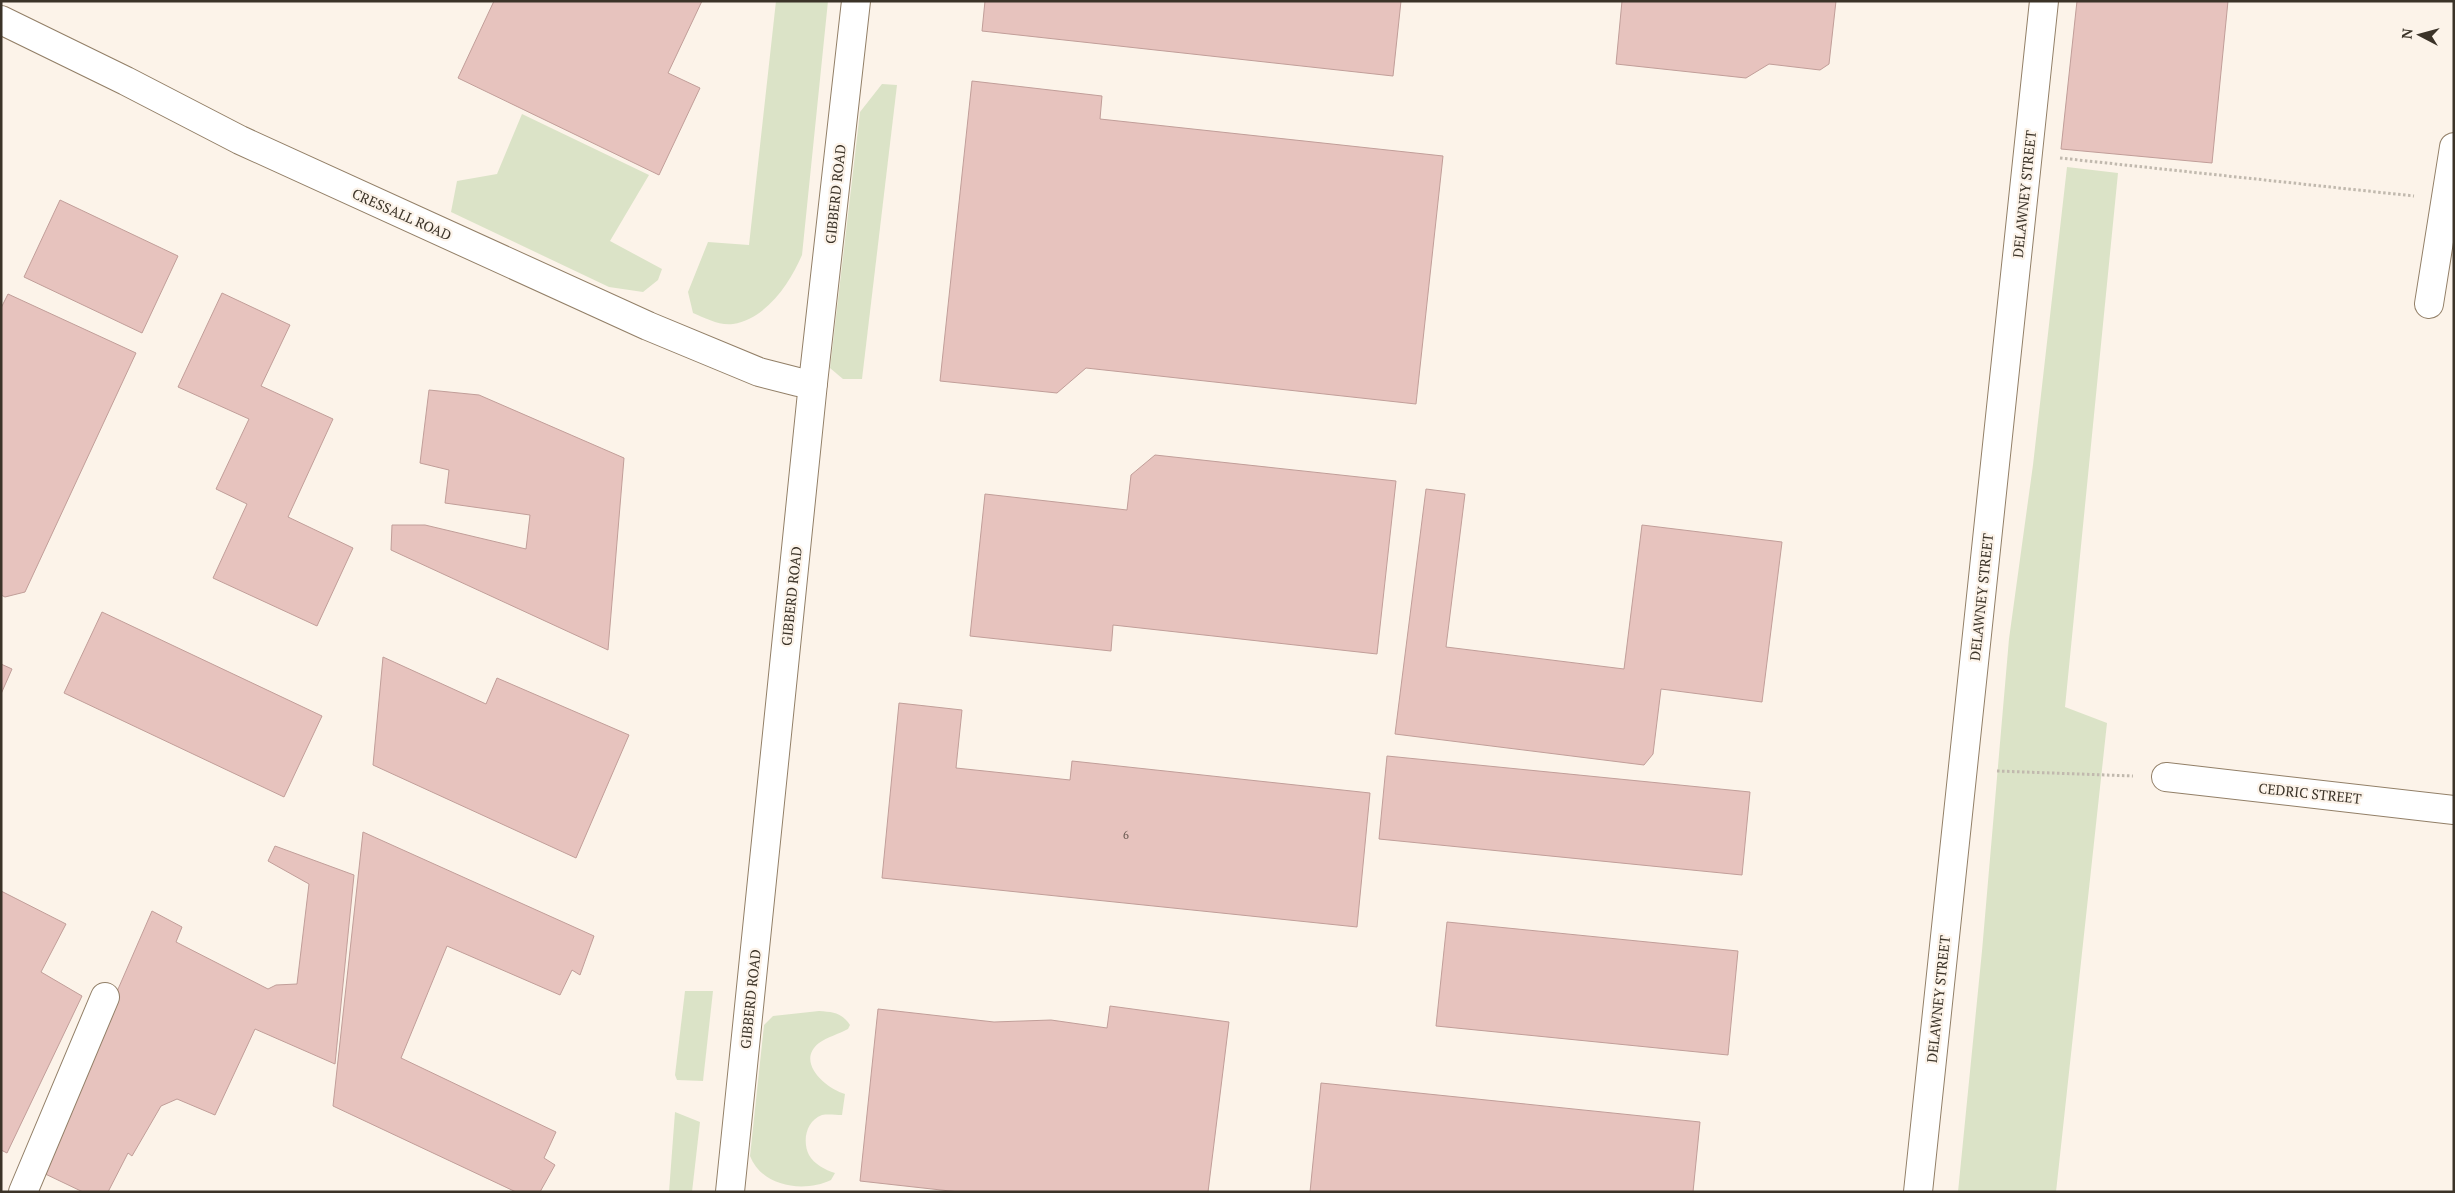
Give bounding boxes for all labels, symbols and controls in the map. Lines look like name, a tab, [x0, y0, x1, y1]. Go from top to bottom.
north arrow	[2395, 10, 2445, 60]
text: N	[2397, 27, 2417, 40]
street label: DELAWNEY STREET	[2008, 129, 2040, 259]
street label: GIBBERD ROAD	[820, 143, 850, 245]
street label: CRESSALL ROAD	[349, 184, 455, 244]
street label: DELAWNEY STREET	[1965, 532, 1997, 662]
street label: GIBBERD ROAD	[776, 545, 806, 647]
street label: CEDRIC STREET	[2258, 778, 2363, 808]
house number: 6	[1123, 828, 1129, 842]
street label: DELAWNEY STREET	[1922, 934, 1954, 1064]
street label: GIBBERD ROAD	[735, 948, 765, 1050]

